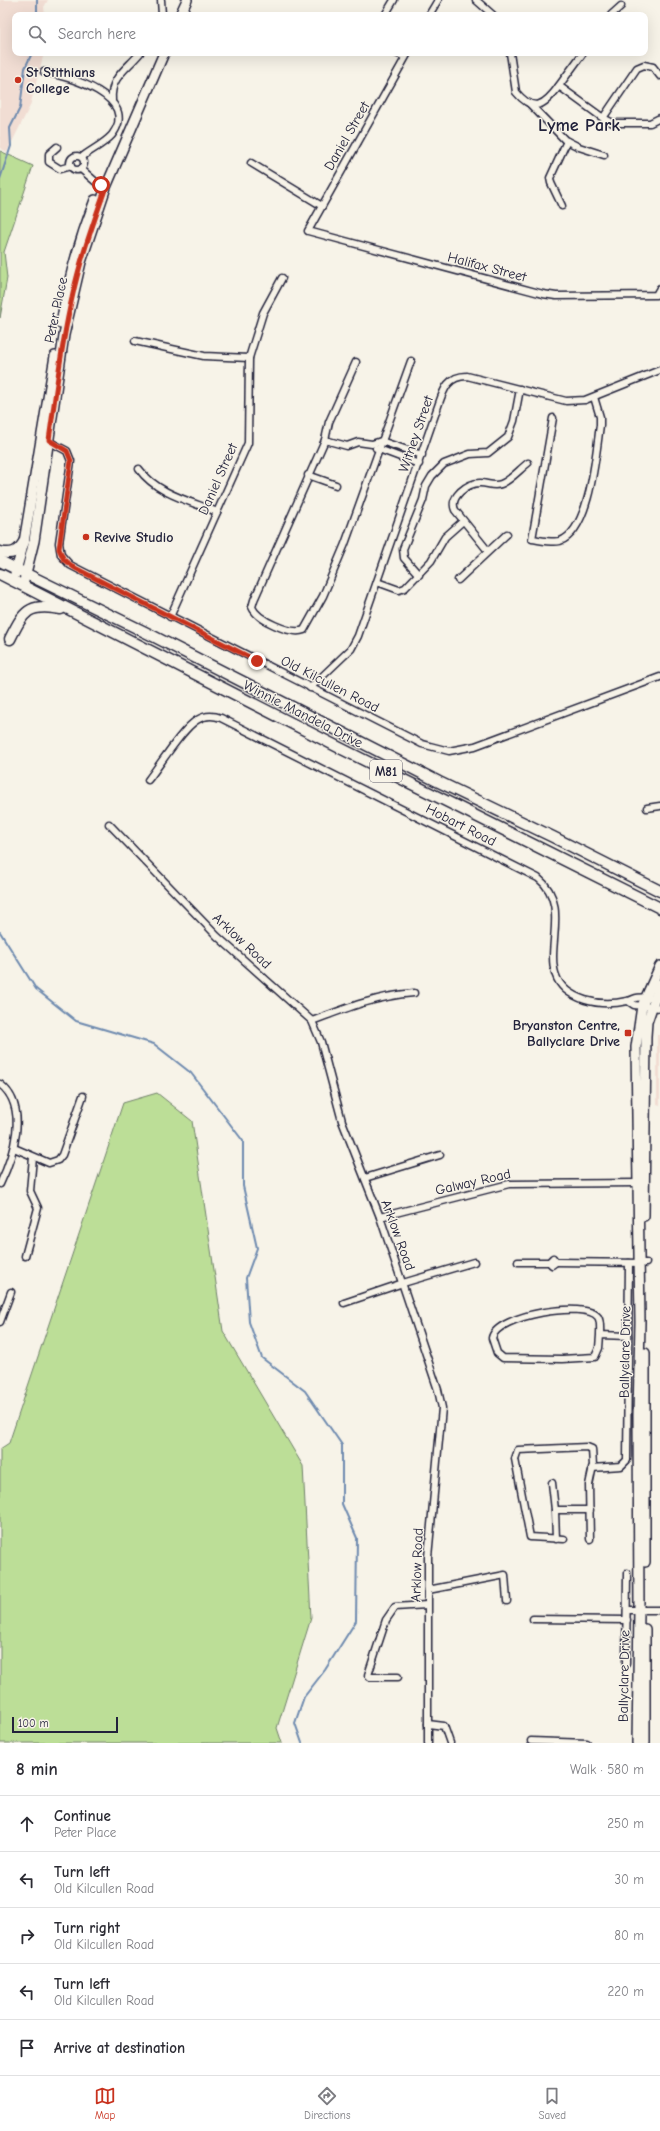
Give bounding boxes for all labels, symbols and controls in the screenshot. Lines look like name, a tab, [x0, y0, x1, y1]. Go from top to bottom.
search box	[12, 12, 648, 56]
icon: search	[26, 23, 48, 45]
text: Search here	[58, 25, 136, 43]
place label: St Stithians College	[26, 64, 95, 97]
marker: St Stithians College	[13, 75, 23, 85]
street label: Daniel Street	[320, 98, 374, 173]
district label: Lyme Park	[538, 115, 620, 136]
route start	[92, 176, 110, 194]
street label: Halifax Street	[446, 248, 529, 286]
street label: Peter Place	[41, 275, 71, 345]
street label: Witney Street	[395, 392, 437, 475]
street label: Daniel Street	[195, 440, 242, 518]
place label: Revive Studio	[94, 529, 173, 546]
marker: Revive Studio	[81, 532, 91, 542]
route end	[248, 652, 266, 670]
street label: Old Kilcullen Road	[278, 652, 382, 716]
street label: Winnie Mandela Drive	[240, 676, 366, 752]
road number: M81	[370, 760, 402, 782]
street label: Hobart Road	[423, 800, 499, 850]
street label: Arklow Road	[209, 910, 275, 972]
place label: Bryanston Centre, Ballyclare Drive	[513, 1017, 620, 1050]
marker: Bryanston Centre, Ballyclare Drive	[623, 1028, 633, 1038]
street label: Galway Road	[434, 1165, 512, 1199]
street label: Arklow Road	[377, 1197, 419, 1273]
street label: Ballyclare Drive	[616, 1306, 634, 1398]
street label: Arklow Road	[407, 1528, 427, 1602]
street label: Ballyclare Drive	[615, 1630, 633, 1722]
scale bar	[12, 1715, 118, 1734]
text: 100 m	[18, 1717, 49, 1730]
text: 8 min	[16, 1760, 58, 1779]
text: Walk · 580 m	[570, 1762, 644, 1777]
text: Continue	[54, 1807, 111, 1825]
icon: ahead	[16, 1813, 38, 1835]
text: 250 m	[607, 1816, 644, 1831]
text: Peter Place	[54, 1825, 116, 1840]
text: Turn left	[54, 1863, 110, 1881]
icon: left	[16, 1869, 38, 1891]
text: 30 m	[614, 1872, 644, 1887]
text: Old Kilcullen Road	[54, 1881, 154, 1896]
text: Turn right	[54, 1919, 120, 1937]
icon: right	[16, 1925, 38, 1947]
text: 80 m	[614, 1928, 644, 1943]
text: Old Kilcullen Road	[54, 1937, 154, 1952]
text: Turn left	[54, 1975, 110, 1993]
icon: left	[16, 1981, 38, 2003]
text: 220 m	[607, 1984, 644, 1999]
text: Old Kilcullen Road	[54, 1993, 154, 2008]
icon: arrive	[16, 2037, 38, 2059]
text: Arrive at destination	[54, 2039, 185, 2057]
tab: Map	[94, 2085, 116, 2122]
tab: Directions	[304, 2085, 351, 2122]
tab: Saved	[539, 2085, 566, 2122]

